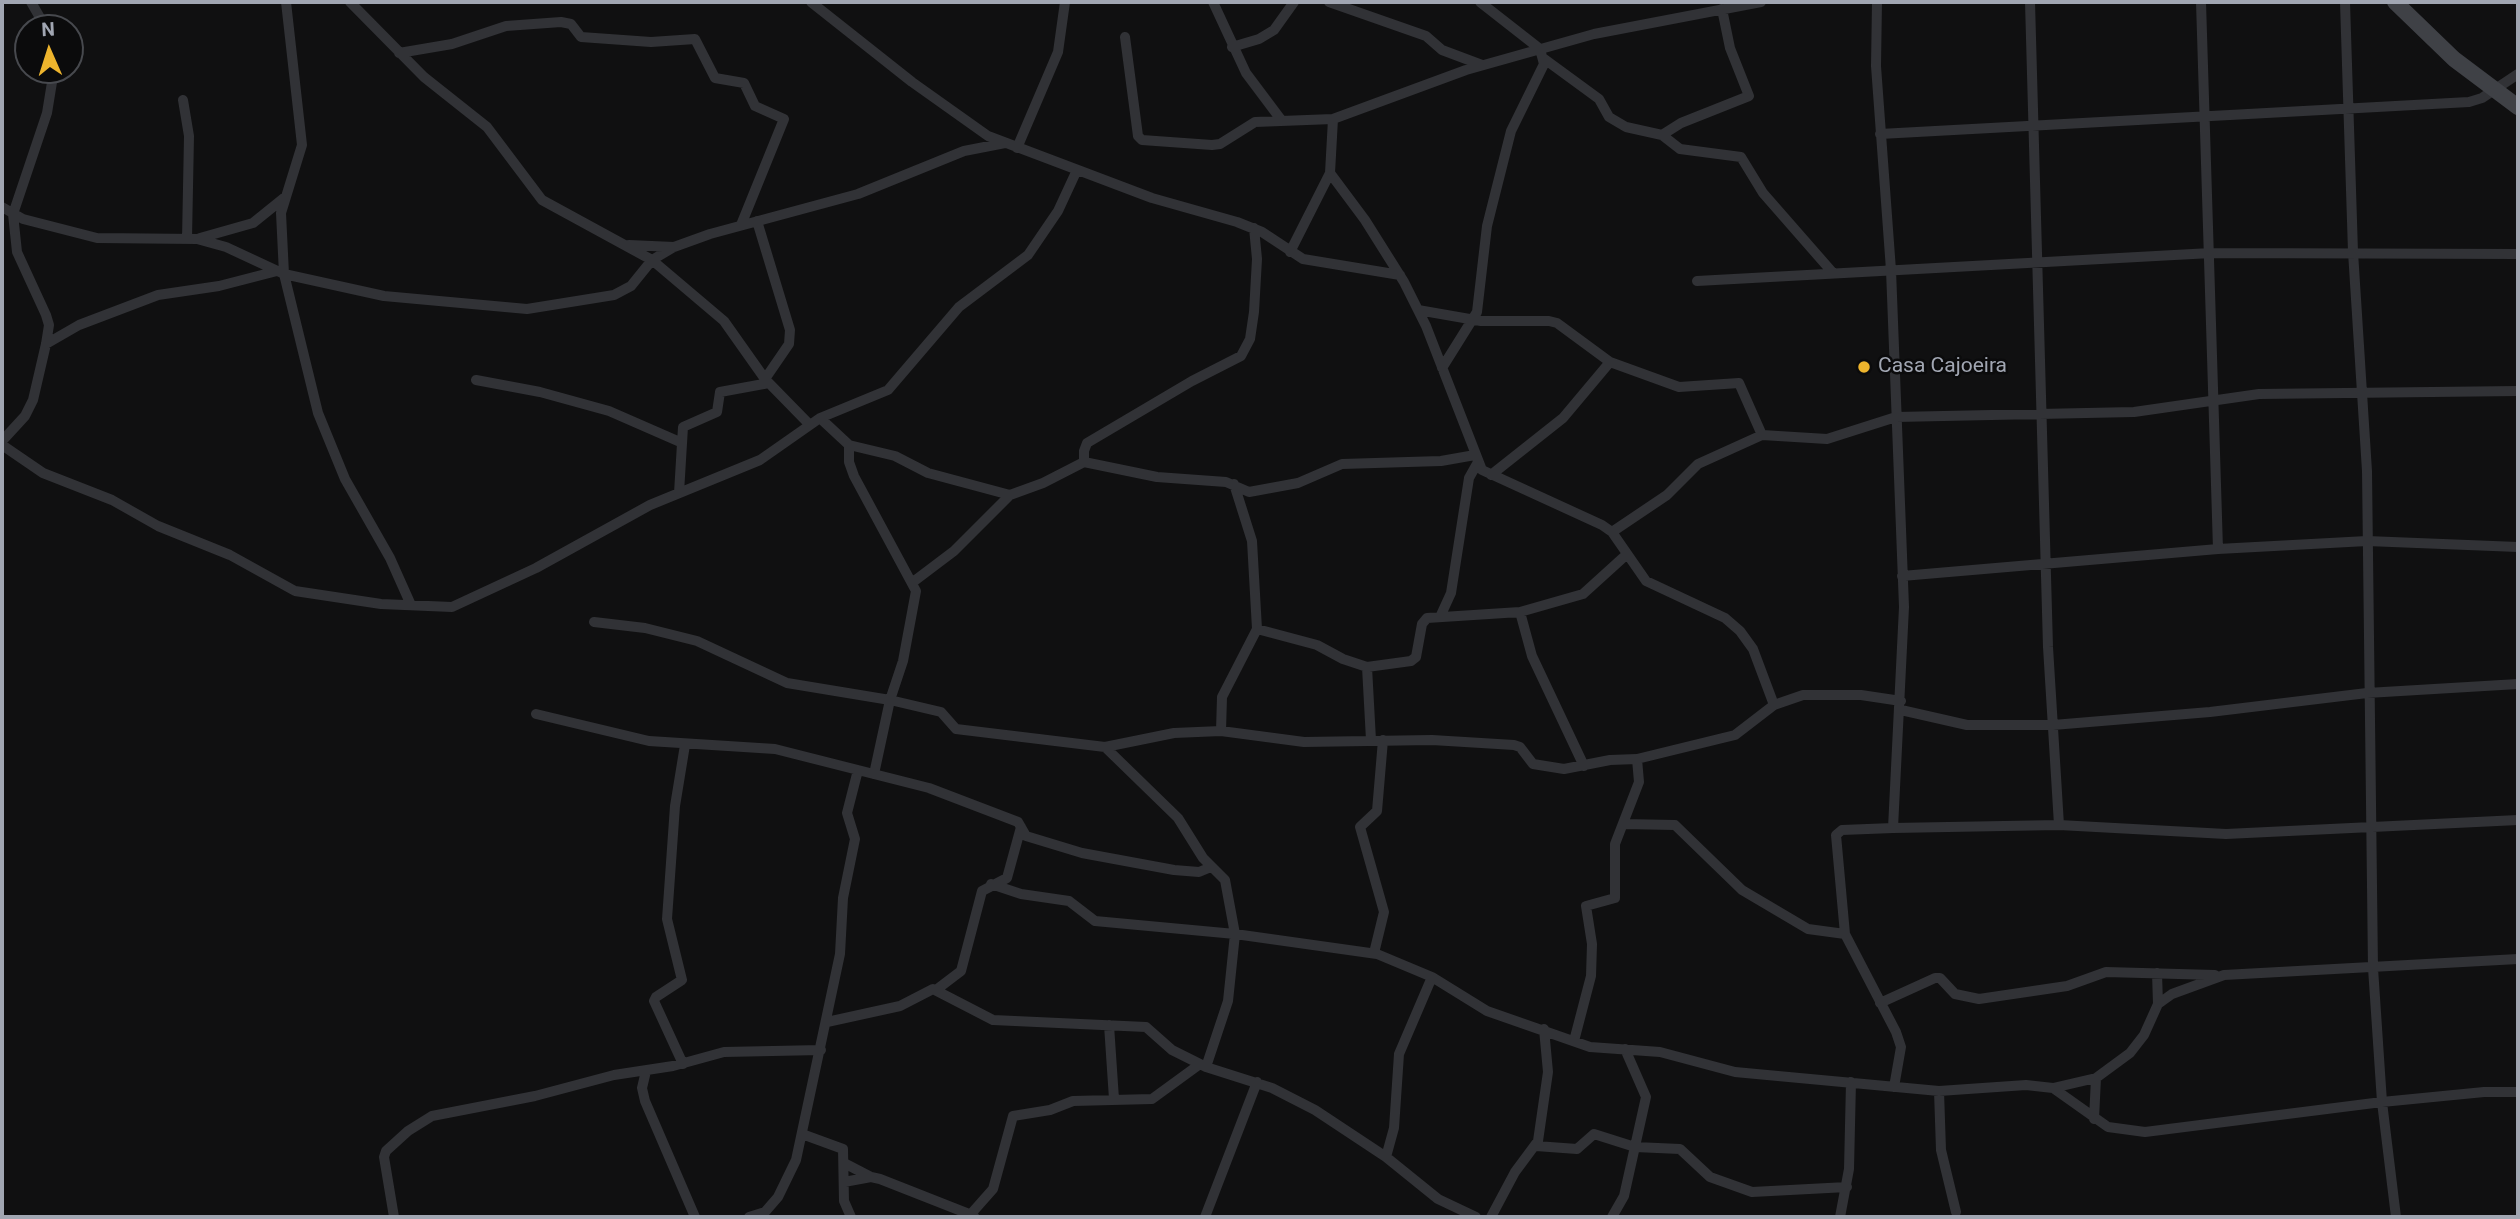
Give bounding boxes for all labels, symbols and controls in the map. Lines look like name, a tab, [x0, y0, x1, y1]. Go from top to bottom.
north arrow	[14, 14, 84, 84]
text: N	[41, 18, 55, 41]
place label: Casa Cajoeira	[1878, 354, 2007, 380]
marker: Casa Cajoeira	[1856, 359, 1872, 375]

